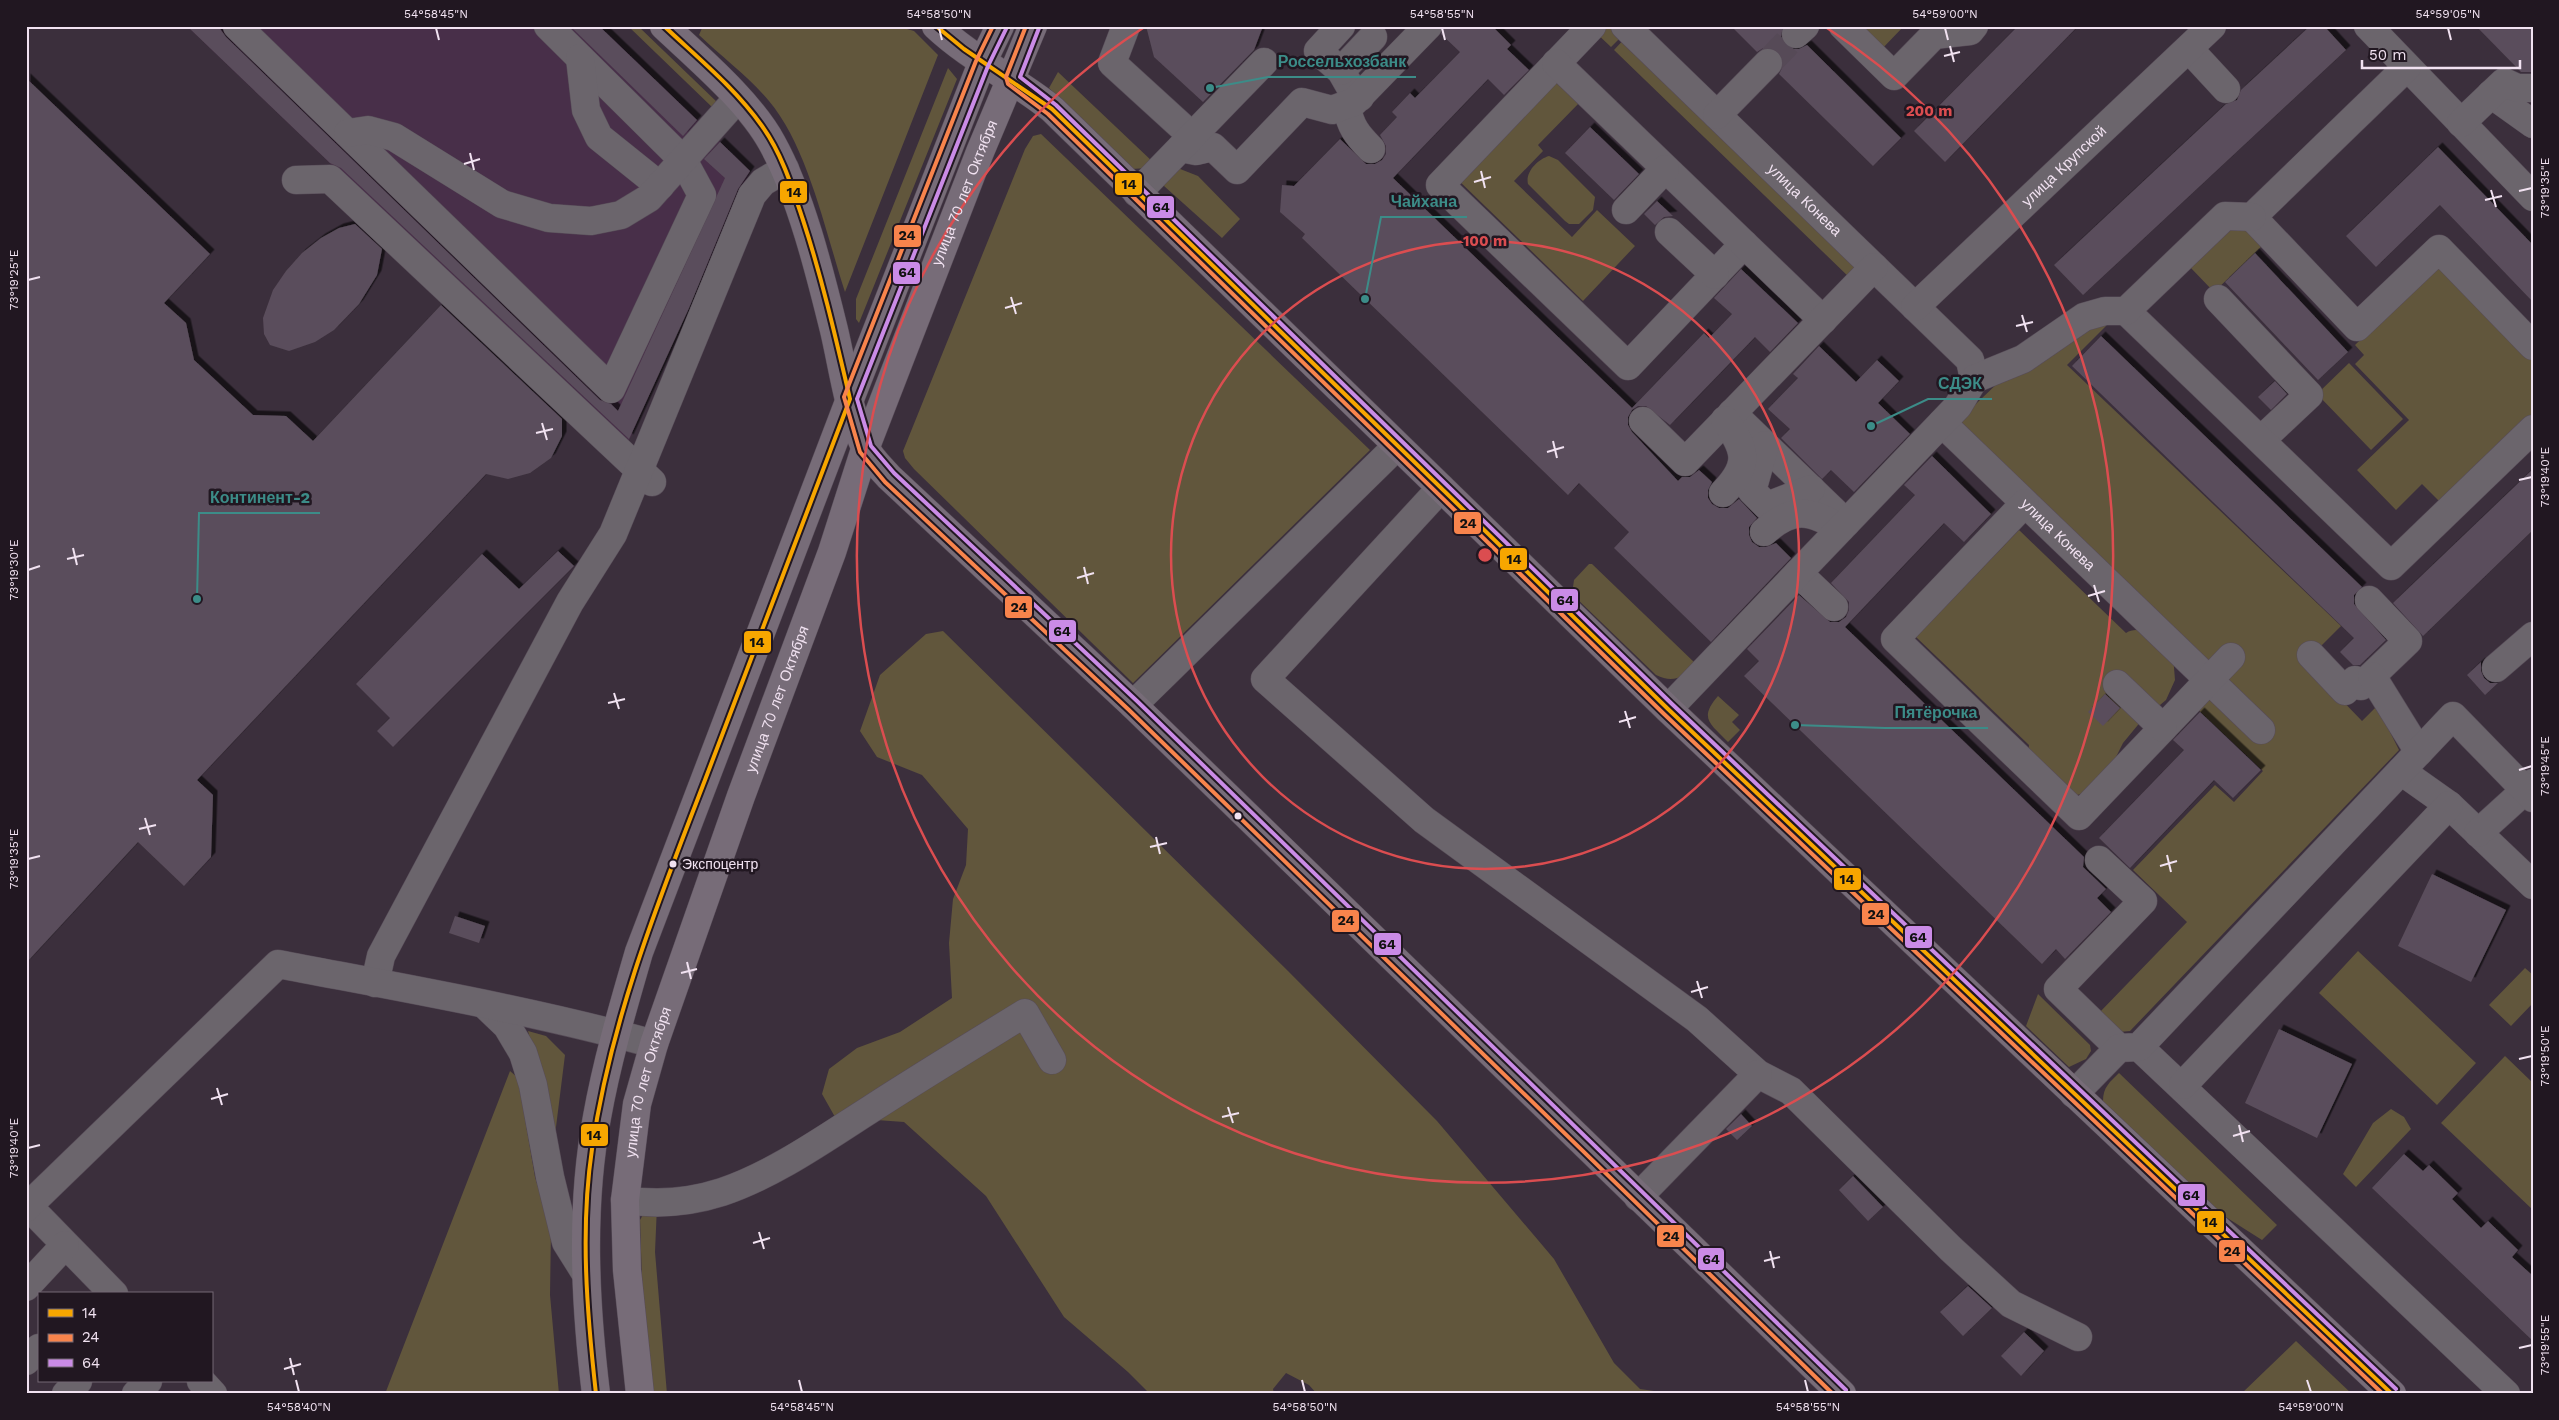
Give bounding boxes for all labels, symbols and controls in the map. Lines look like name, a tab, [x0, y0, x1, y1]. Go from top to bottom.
text: 54°58'45"N	[404, 7, 468, 21]
text: 54°58'50"N	[906, 7, 972, 21]
text: 54°58'55"N	[1410, 7, 1474, 21]
text: 54°59'00"N	[1912, 7, 1978, 21]
text: 54°59'05"N	[2415, 7, 2481, 21]
scale bar	[2362, 38, 2519, 70]
callout: Россельхозбанк	[1268, 46, 1416, 77]
text: 50 m	[2369, 46, 2406, 64]
text: Россельхозбанк	[1278, 52, 1407, 71]
text: 200 m	[1906, 102, 1952, 120]
street label: улица 70 лет Октября	[928, 117, 1001, 268]
street label: улица Крупской	[2018, 122, 2110, 210]
text: 73°19'35"E	[2538, 157, 2552, 218]
street label: улица Конева	[1764, 160, 1846, 240]
line badge: 14	[1114, 172, 1143, 196]
text: 14	[1121, 176, 1137, 192]
line badge: 14	[779, 180, 808, 204]
text: 14	[786, 184, 802, 200]
callout: Чайхана	[1381, 186, 1467, 217]
text: Чайхана	[1391, 192, 1457, 211]
line badge: 64	[1146, 195, 1175, 219]
text: 64	[1152, 199, 1170, 215]
line badge: 24	[893, 224, 922, 248]
text: 24	[898, 227, 916, 243]
text: 100 m	[1463, 232, 1507, 250]
text: 73°19'25"E	[7, 249, 21, 310]
line badge: 64	[892, 261, 921, 285]
text: 64	[898, 264, 916, 280]
callout: СДЭК	[1928, 368, 1992, 399]
text: СДЭК	[1938, 374, 1982, 393]
text: 73°19'40"E	[2538, 446, 2552, 507]
callout: Континент-2	[199, 482, 320, 513]
text: Континент-2	[210, 488, 310, 507]
street label: улица Конева	[2017, 495, 2099, 575]
line badge: 24	[1453, 511, 1482, 535]
text: 24	[1459, 515, 1477, 531]
text: 73°19'30"E	[7, 539, 21, 601]
centre of rings	[1476, 546, 1494, 564]
line badge: 14	[1499, 547, 1528, 571]
text: 14	[1506, 551, 1522, 567]
line badge: 64	[1550, 588, 1579, 612]
text: 64	[1556, 592, 1574, 608]
line badge: 24	[1004, 595, 1033, 619]
text: 24	[1010, 599, 1028, 615]
line badge: 64	[1048, 619, 1077, 643]
street label: улица 70 лет Октября	[742, 623, 813, 775]
text: 64	[1053, 623, 1071, 639]
line badge: 14	[743, 630, 772, 654]
text: 14	[749, 634, 765, 650]
callout: Пятёрочка	[1885, 697, 1988, 728]
text: Пятёрочка	[1895, 703, 1978, 722]
text: 73°19'45"E	[2538, 736, 2552, 796]
unlabelled marker	[1233, 811, 1243, 821]
text: 73°19'35"E	[7, 828, 21, 889]
place label: Экспоцентр	[682, 856, 759, 872]
marker: Экспоцентр	[668, 859, 678, 869]
line badge: 14	[1833, 867, 1862, 891]
text: 14	[1839, 871, 1855, 887]
line badge: 24	[1861, 902, 1890, 926]
text: 24	[1867, 906, 1885, 922]
line badge: 24	[1331, 909, 1360, 933]
text: 24	[1337, 912, 1355, 928]
line badge: 64	[1904, 925, 1933, 949]
text: 64	[1909, 929, 1927, 945]
line badge: 64	[1373, 932, 1402, 956]
text: 64	[1378, 936, 1396, 952]
street label: улица 70 лет Октября	[621, 1004, 675, 1159]
text: 73°19'50"E	[2538, 1025, 2552, 1087]
text: 73°19'40"E	[7, 1117, 21, 1178]
line badge: 14	[580, 1123, 609, 1147]
text: 14	[586, 1127, 602, 1143]
line badge: 64	[2177, 1183, 2206, 1207]
text: 64	[2182, 1187, 2200, 1203]
line badge: 14	[2196, 1210, 2225, 1234]
text: 14	[2202, 1214, 2218, 1230]
line badge: 24	[1656, 1224, 1685, 1248]
text: 24	[1662, 1228, 1680, 1244]
line badge: 24	[2218, 1239, 2246, 1263]
text: 24	[2223, 1243, 2241, 1259]
line badge: 64	[1697, 1247, 1725, 1271]
text: 64	[1702, 1251, 1720, 1267]
legend	[38, 1292, 212, 1382]
text: 14	[82, 1304, 97, 1322]
text: 73°19'55"E	[2538, 1314, 2552, 1375]
text: 24	[82, 1328, 99, 1346]
text: 64	[82, 1354, 100, 1372]
text: 54°58'40"N	[267, 1400, 331, 1414]
text: 54°58'45"N	[770, 1400, 834, 1414]
text: 54°58'50"N	[1272, 1400, 1338, 1414]
text: 54°58'55"N	[1776, 1400, 1840, 1414]
text: 54°59'00"N	[2278, 1400, 2344, 1414]

